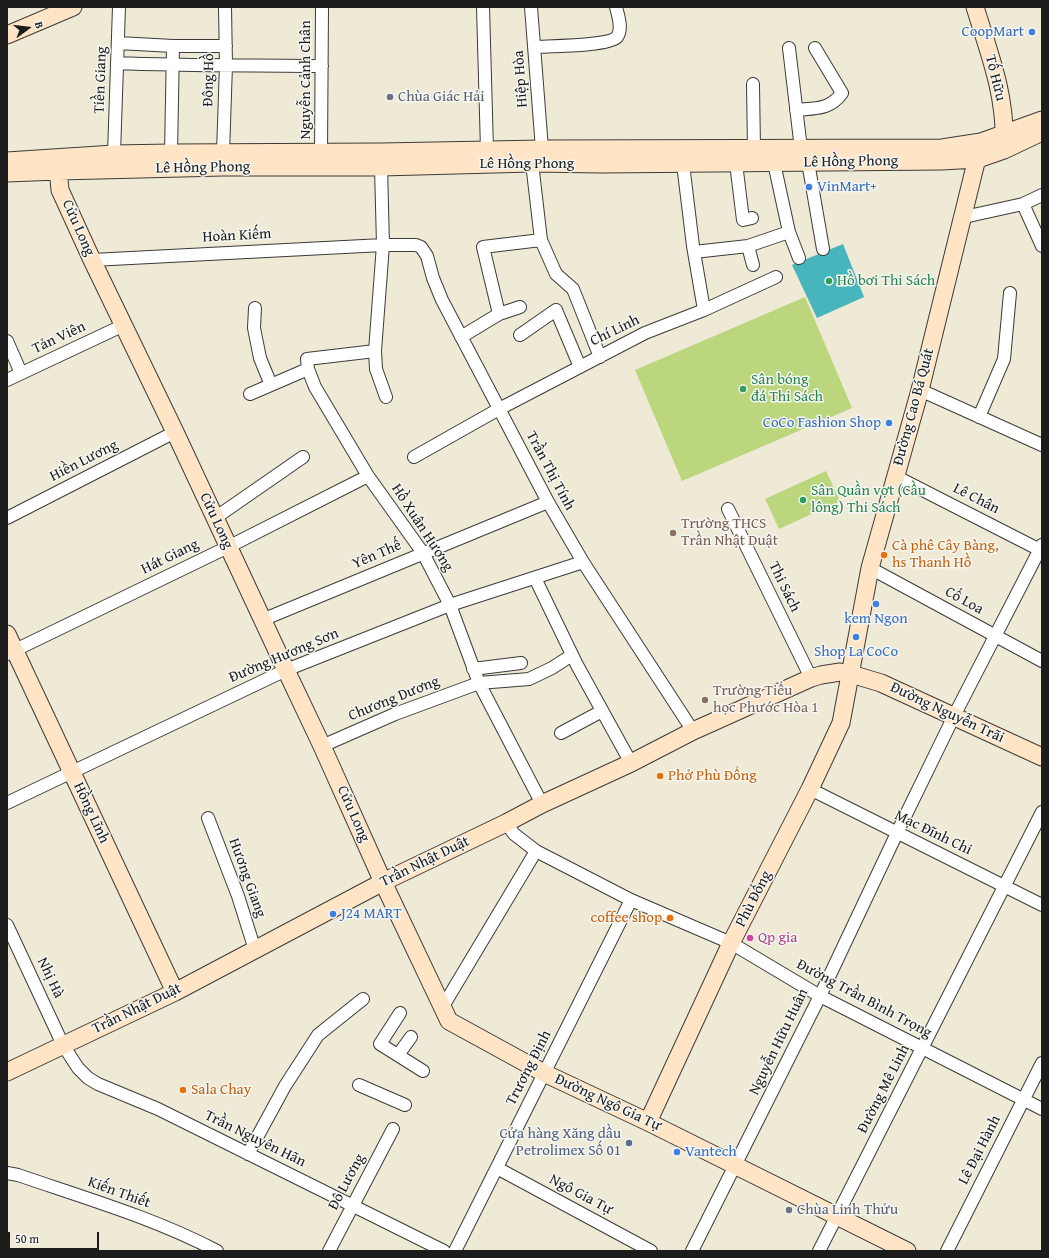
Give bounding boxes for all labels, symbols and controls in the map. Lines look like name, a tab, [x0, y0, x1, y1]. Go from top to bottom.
north arrow	[8, 8, 48, 48]
text: B	[31, 20, 48, 30]
street label: Nguyễn Cảnh Chân	[297, 20, 315, 140]
place label: CoopMart	[962, 23, 1024, 41]
marker: CoopMart	[1027, 27, 1037, 37]
street label: Tiền Giang	[91, 46, 111, 114]
street label: Hiệp Hòa	[510, 50, 532, 108]
street label: Đông Hồ	[200, 53, 218, 107]
street label: Tố Hữu	[981, 53, 1009, 103]
place label: Chùa Giác Hải	[398, 88, 484, 106]
marker: Chùa Giác Hải	[385, 92, 395, 102]
street label: Lê Hồng Phong	[804, 152, 898, 172]
street label: Lê Hồng Phong	[480, 155, 574, 173]
street label: Lê Hồng Phong	[156, 158, 250, 178]
place label: VinMart+	[817, 178, 877, 196]
marker: VinMart+	[804, 182, 814, 192]
street label: Cửu Long	[58, 197, 98, 259]
street label: Hoàn Kiếm	[202, 225, 272, 247]
place label: Hồ bơi Thi Sách	[837, 272, 935, 290]
marker: Hồ bơi Thi Sách	[824, 276, 834, 286]
street label: Chí Linh	[587, 311, 643, 351]
street label: Tản Viên	[29, 318, 89, 358]
street label: Đường Cao Bá Quát	[890, 346, 938, 468]
place label: Sân bóng đá Thi Sách	[751, 371, 823, 406]
marker: Sân bóng đá Thi Sách	[738, 384, 748, 394]
place label: CoCo Fashion Shop	[763, 414, 881, 432]
marker: CoCo Fashion Shop	[884, 418, 894, 428]
street label: Trần Thị Tính	[522, 428, 578, 514]
street label: Hiền Lương	[47, 436, 121, 486]
street label: Lê Chân	[950, 480, 1002, 518]
street label: Hồ Xuân Hương	[387, 481, 457, 575]
place label: Sân Quần vợt (Cầu lông) Thi Sách	[811, 482, 926, 517]
street label: Cửu Long	[195, 490, 237, 552]
marker: Sân Quần vợt (Cầu lông) Thi Sách	[798, 495, 808, 505]
place label: Trường THCS Trần Nhật Duật	[681, 515, 778, 550]
marker: Trường THCS Trần Nhật Duật	[668, 528, 678, 538]
street label: Hát Giang	[138, 535, 202, 579]
street label: Yên Thế	[350, 537, 404, 573]
place label: Cà phê Cây Bàng, hs Thanh Hồ	[892, 537, 999, 572]
marker: Cà phê Cây Bàng, hs Thanh Hồ	[879, 550, 889, 560]
street label: Thi Sách	[764, 559, 804, 615]
street label: Cổ Loa	[942, 583, 986, 619]
marker: kem Ngon	[871, 599, 881, 609]
place label: kem Ngon	[844, 610, 908, 628]
street label: Đường Hương Sơn	[227, 625, 341, 687]
marker: Shop La CoCo	[851, 632, 861, 642]
place label: Shop La CoCo	[814, 643, 898, 661]
street label: Chương Dương	[346, 673, 442, 725]
street label: Đường Nguyễn Trãi	[887, 679, 1007, 747]
place label: Trường Tiểu học Phước Hòa 1	[713, 682, 819, 717]
marker: Trường Tiểu học Phước Hòa 1	[700, 695, 710, 705]
place label: Phở Phù Đổng	[668, 767, 757, 785]
marker: Phở Phù Đổng	[655, 771, 665, 781]
street label: Hồng Lĩnh	[69, 780, 113, 846]
street label: Cửu Long	[333, 783, 373, 845]
street label: Mạc Đĩnh Chi	[891, 807, 975, 859]
street label: Trần Nhật Duật	[377, 833, 473, 891]
street label: Hương Giang	[224, 836, 270, 920]
street label: Phù Đổng	[732, 868, 776, 930]
place label: J24 MART	[341, 905, 402, 923]
marker: J24 MART	[328, 909, 338, 919]
place label: coffee shop	[591, 909, 662, 927]
marker: coffee shop	[665, 913, 675, 923]
place label: Qp gia	[758, 929, 797, 947]
marker: Qp gia	[745, 933, 755, 943]
street label: Nhị Hà	[33, 955, 67, 1001]
street label: Đường Trần Bình Trọng	[793, 956, 935, 1042]
street label: Trần Nhật Duật	[89, 980, 185, 1038]
street label: Nguyễn Hữu Huân	[745, 986, 813, 1098]
street label: Trương Định	[502, 1027, 556, 1109]
street label: Đường Mê Linh	[854, 1042, 914, 1136]
street label: Đường Ngô Gia Tự	[552, 1070, 664, 1136]
place label: Sala Chay	[191, 1081, 251, 1099]
marker: Sala Chay	[178, 1085, 188, 1095]
street label: Trần Nguyên Hãn	[201, 1107, 309, 1171]
street label: Lê Đại Hành	[955, 1112, 1005, 1188]
place label: Cửa hàng Xăng dầu Petrolimex Số 01	[499, 1125, 621, 1160]
marker: Cửa hàng Xăng dầu Petrolimex Số 01	[624, 1138, 634, 1148]
place label: Vantech	[685, 1143, 737, 1161]
marker: Vantech	[672, 1147, 682, 1157]
street label: Đô Lương	[325, 1151, 369, 1213]
street label: Ngô Gia Tự	[546, 1171, 616, 1219]
street label: Kiến Thiết	[85, 1173, 153, 1213]
place label: Chùa Linh Thửu	[797, 1201, 898, 1219]
marker: Chùa Linh Thửu	[784, 1205, 794, 1215]
scale bar	[10, 1224, 101, 1250]
text: 50 m	[15, 1230, 39, 1247]

